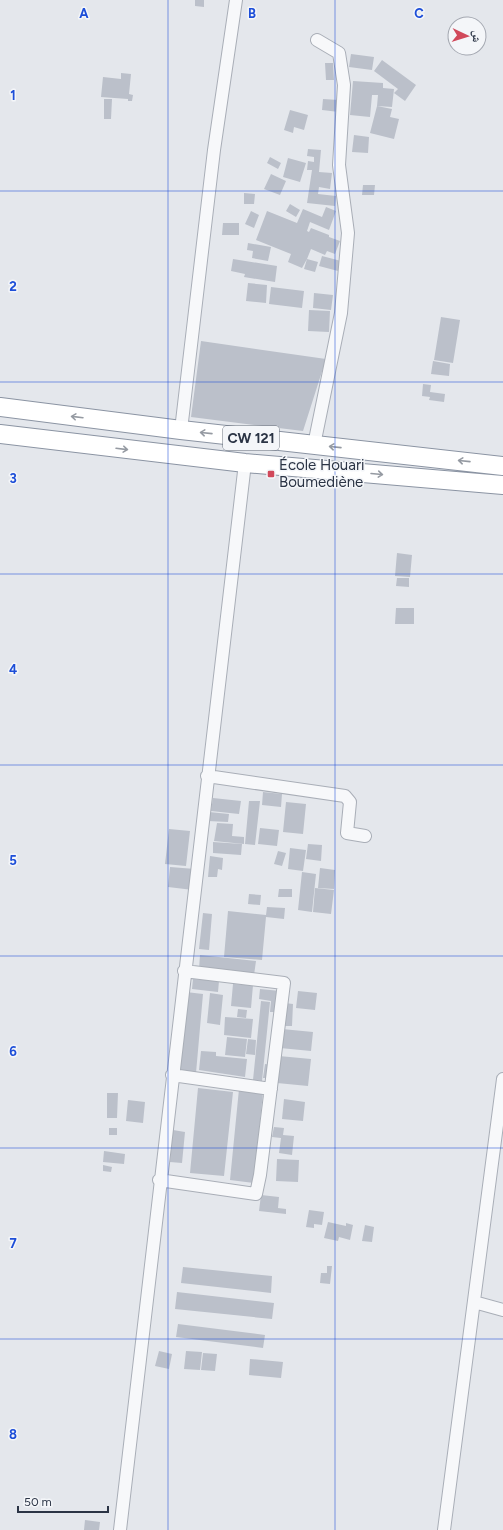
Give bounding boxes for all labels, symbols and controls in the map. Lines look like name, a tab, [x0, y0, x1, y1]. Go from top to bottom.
text: A	[79, 6, 89, 21]
text: B	[248, 6, 256, 21]
text: C	[414, 6, 424, 21]
north arrow	[447, 16, 487, 56]
text: ش	[469, 30, 483, 43]
text: 1	[10, 88, 16, 103]
text: 2	[9, 279, 17, 294]
one-way arrow	[71, 413, 84, 421]
road number: CW 121	[223, 426, 279, 450]
one-way arrow	[200, 429, 213, 437]
one-way arrow	[329, 444, 342, 451]
one-way arrow	[115, 445, 128, 452]
place label: École Houari Boumediène	[279, 456, 364, 491]
one-way arrow	[458, 458, 471, 465]
marker: École Houari Boumediène	[266, 469, 276, 479]
text: 3	[9, 471, 17, 486]
one-way arrow	[370, 471, 383, 478]
text: 4	[9, 662, 17, 677]
text: 5	[9, 853, 17, 868]
text: 6	[9, 1044, 17, 1059]
text: 7	[9, 1236, 17, 1251]
text: 8	[9, 1427, 17, 1442]
scale bar	[18, 1488, 108, 1514]
text: 50 m	[24, 1495, 52, 1509]

